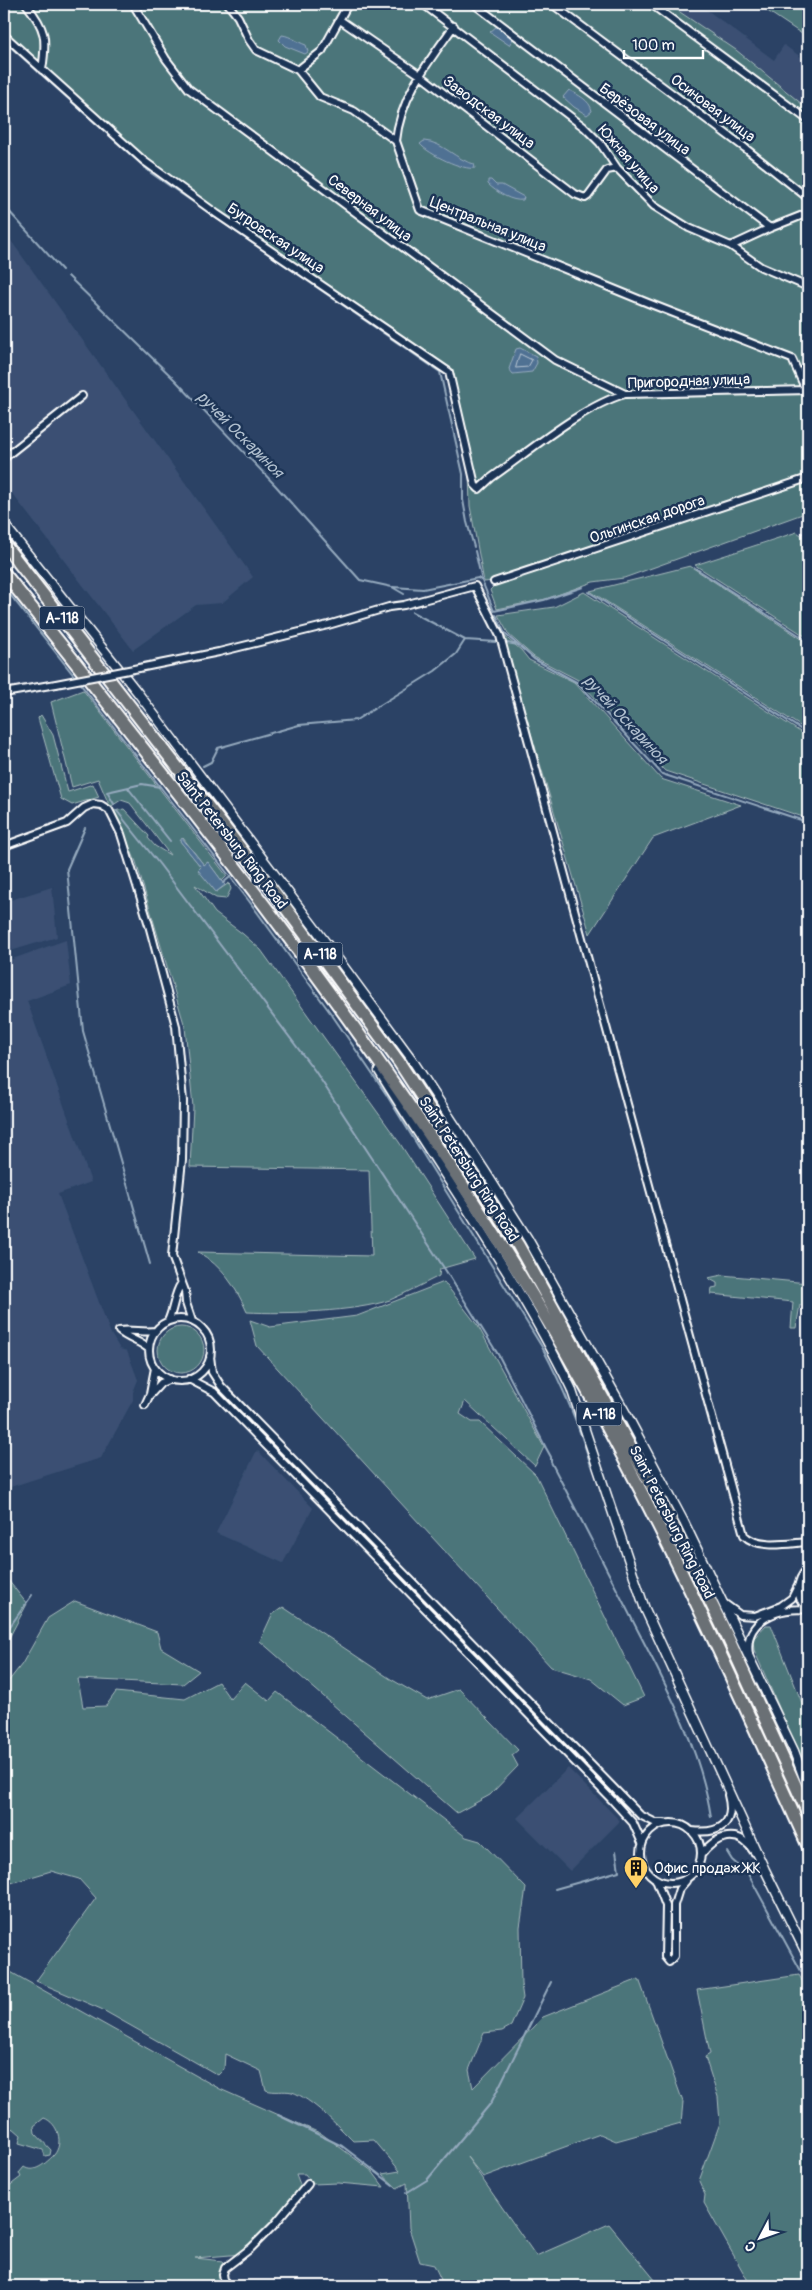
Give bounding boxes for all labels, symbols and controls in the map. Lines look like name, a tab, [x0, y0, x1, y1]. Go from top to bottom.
scale bar	[624, 28, 703, 60]
text: 100 m	[632, 36, 675, 55]
street label: Осиновая улица	[667, 70, 759, 147]
street label: Заводская улица	[439, 72, 539, 153]
street label: Берёзовая улица	[596, 79, 694, 160]
street label: Южная улица	[594, 121, 664, 198]
street label: Северная улица	[324, 171, 416, 246]
street label: Центральная улица	[427, 192, 549, 257]
street label: Бугровская улица	[224, 199, 328, 278]
street label: Пригородная улица	[628, 370, 750, 393]
water label: ручей Оскариноя	[193, 387, 289, 483]
street label: Ольгинская дорога	[587, 491, 707, 548]
road number: А-118	[40, 606, 84, 630]
water label: ручей Оскариноя	[579, 671, 673, 769]
street label: Saint Petersburg Ring Road	[172, 768, 291, 913]
road number: А-118	[298, 942, 342, 966]
street label: Saint Petersburg Ring Road	[414, 1093, 523, 1246]
road number: А-118	[576, 1402, 622, 1426]
street label: Saint Petersburg Ring Road	[625, 1442, 719, 1602]
building icon: Офис продаж ЖК	[623, 1855, 649, 1889]
place label: Офис продаж ЖК	[654, 1859, 761, 1878]
north arrow	[734, 2212, 784, 2262]
text: С	[741, 2237, 760, 2255]

